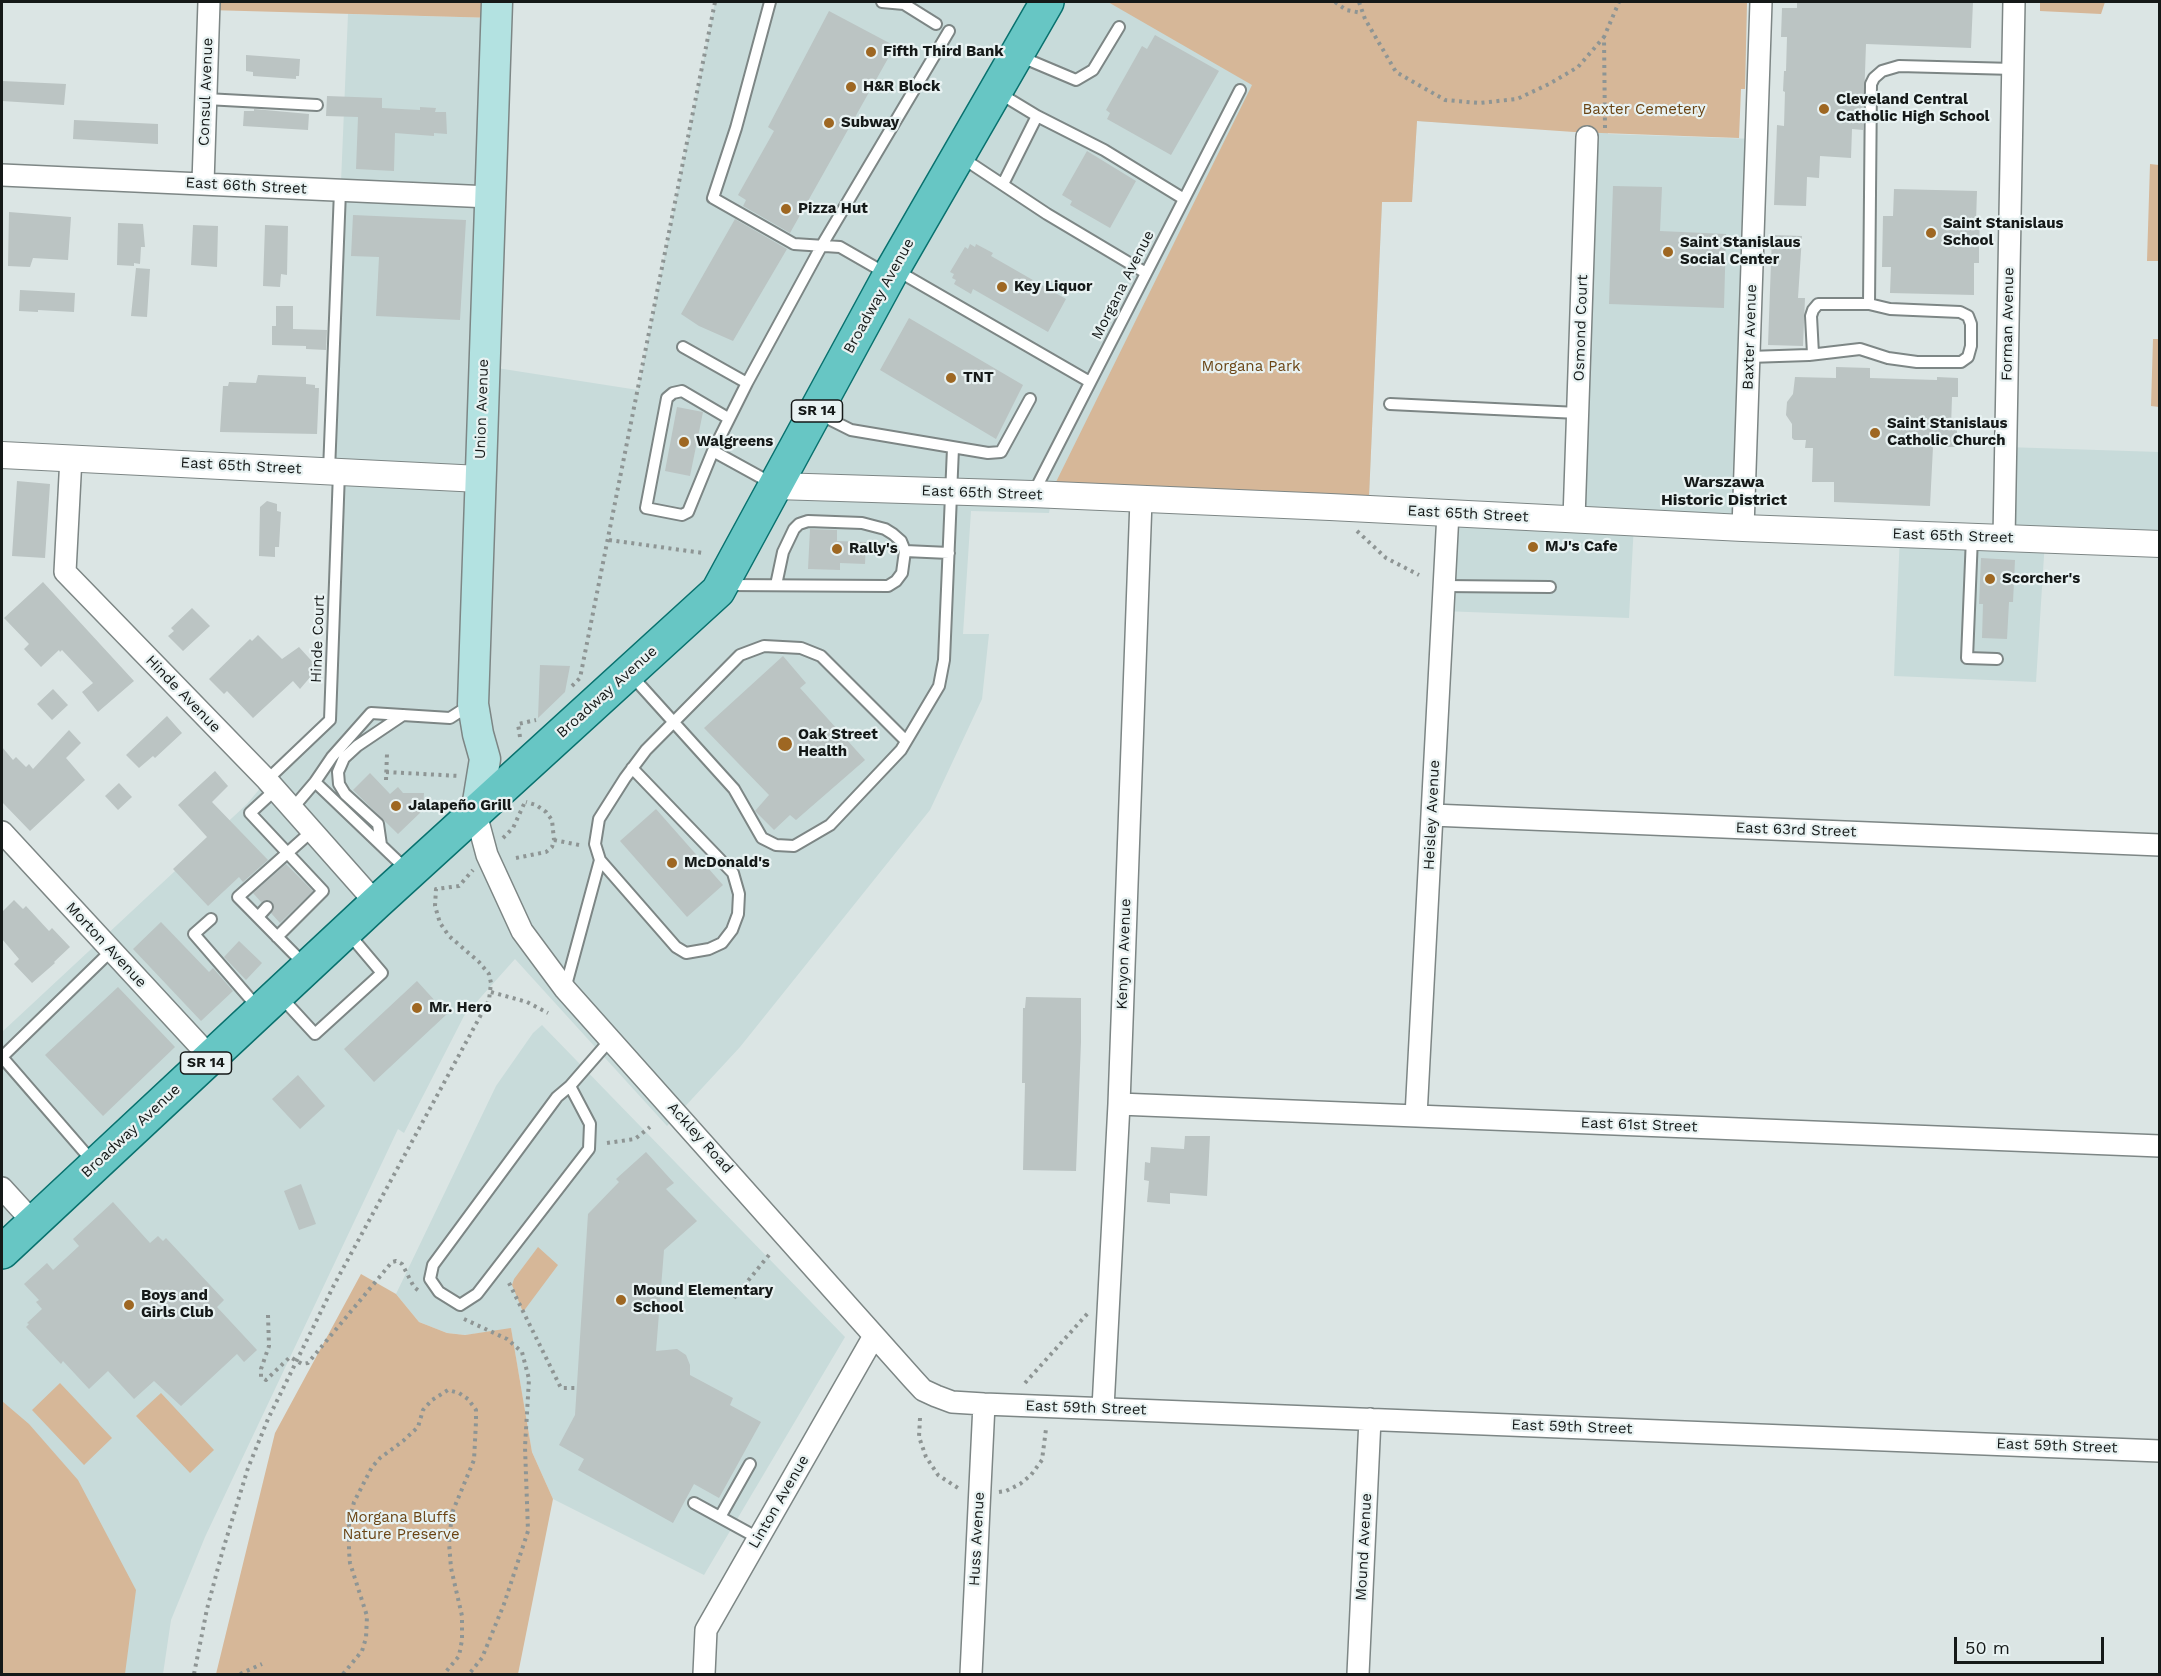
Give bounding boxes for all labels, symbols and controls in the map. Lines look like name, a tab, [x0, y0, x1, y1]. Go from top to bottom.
street label: Consul Avenue	[195, 37, 217, 147]
place label: Fifth Third Bank	[883, 43, 1004, 61]
marker: Fifth Third Bank	[864, 45, 878, 59]
place label: H&R Block	[863, 78, 940, 96]
marker: H&R Block	[844, 80, 858, 94]
place label: Cleveland Central Catholic High School	[1836, 91, 1990, 126]
park label: Baxter Cemetery	[1583, 101, 1705, 119]
marker: Cleveland Central Catholic High School	[1817, 102, 1831, 116]
place label: Subway	[841, 114, 899, 132]
marker: Subway	[822, 116, 836, 130]
street label: East 66th Street	[185, 174, 307, 198]
place label: Pizza Hut	[798, 200, 868, 218]
marker: Pizza Hut	[779, 202, 793, 216]
place label: Saint Stanislaus School	[1943, 215, 2063, 250]
marker: Saint Stanislaus School	[1924, 226, 1938, 240]
street label: Morgana Avenue	[1088, 228, 1158, 342]
place label: Saint Stanislaus Social Center	[1680, 234, 1800, 269]
street label: Broadway Avenue	[840, 235, 918, 357]
marker: Saint Stanislaus Social Center	[1661, 245, 1675, 259]
street label: Forman Avenue	[1998, 267, 2018, 381]
street label: Osmond Court	[1570, 274, 1592, 382]
place label: Key Liquor	[1014, 278, 1092, 296]
marker: Key Liquor	[995, 280, 1009, 294]
street label: Baxter Avenue	[1739, 284, 1761, 390]
park label: Morgana Park	[1201, 358, 1301, 376]
street label: Union Avenue	[471, 359, 493, 459]
place label: TNT	[963, 369, 994, 387]
marker: TNT	[944, 371, 958, 385]
road number: SR 14	[792, 400, 842, 422]
place label: Saint Stanislaus Catholic Church	[1887, 415, 2007, 450]
marker: Saint Stanislaus Catholic Church	[1868, 426, 1882, 440]
place label: Walgreens	[696, 433, 773, 451]
marker: Walgreens	[677, 435, 691, 449]
street label: East 65th Street	[180, 454, 302, 478]
district label: Warszawa Historic District	[1661, 472, 1787, 510]
street label: East 65th Street	[921, 482, 1043, 504]
street label: East 65th Street	[1407, 502, 1529, 526]
street label: East 65th Street	[1892, 525, 2014, 547]
place label: MJ's Cafe	[1545, 538, 1618, 556]
place label: Rally's	[849, 540, 898, 558]
marker: MJ's Cafe	[1526, 540, 1540, 554]
marker: Rally's	[830, 542, 844, 556]
place label: Scorcher's	[2002, 570, 2080, 588]
marker: Scorcher's	[1983, 572, 1997, 586]
street label: Hinde Court	[307, 595, 329, 683]
street label: Broadway Avenue	[553, 642, 661, 742]
street label: Hinde Avenue	[142, 652, 224, 736]
place label: Oak Street Health	[798, 726, 878, 761]
marker: Oak Street Health	[776, 735, 794, 753]
street label: Heisley Avenue	[1420, 759, 1444, 871]
place label: Jalapeño Grill	[408, 797, 512, 815]
marker: Jalapeño Grill	[389, 799, 403, 813]
street label: East 63rd Street	[1735, 819, 1857, 841]
place label: McDonald's	[684, 854, 770, 872]
marker: McDonald's	[665, 856, 679, 870]
street label: Kenyon Avenue	[1113, 898, 1135, 1010]
street label: Morton Avenue	[62, 899, 150, 991]
place label: Mr. Hero	[429, 999, 492, 1017]
marker: Mr. Hero	[410, 1001, 424, 1015]
road number: SR 14	[180, 1052, 232, 1074]
street label: Broadway Avenue	[78, 1080, 184, 1182]
street label: Ackley Road	[664, 1099, 736, 1177]
street label: East 61st Street	[1580, 1114, 1698, 1136]
place label: Mound Elementary School	[633, 1282, 773, 1317]
place label: Boys and Girls Club	[141, 1287, 214, 1322]
marker: Mound Elementary School	[614, 1293, 628, 1307]
marker: Boys and Girls Club	[122, 1298, 136, 1312]
street label: East 59th Street	[1025, 1397, 1147, 1419]
street label: East 59th Street	[1511, 1416, 1633, 1438]
street label: East 59th Street	[1996, 1435, 2118, 1457]
street label: Linton Avenue	[745, 1452, 813, 1552]
street label: Huss Avenue	[966, 1492, 988, 1586]
street label: Mound Avenue	[1352, 1493, 1376, 1601]
park label: Morgana Bluffs Nature Preserve	[342, 1509, 460, 1544]
scale bar	[1957, 1625, 2107, 1663]
text: 50 m	[1965, 1637, 2010, 1658]

